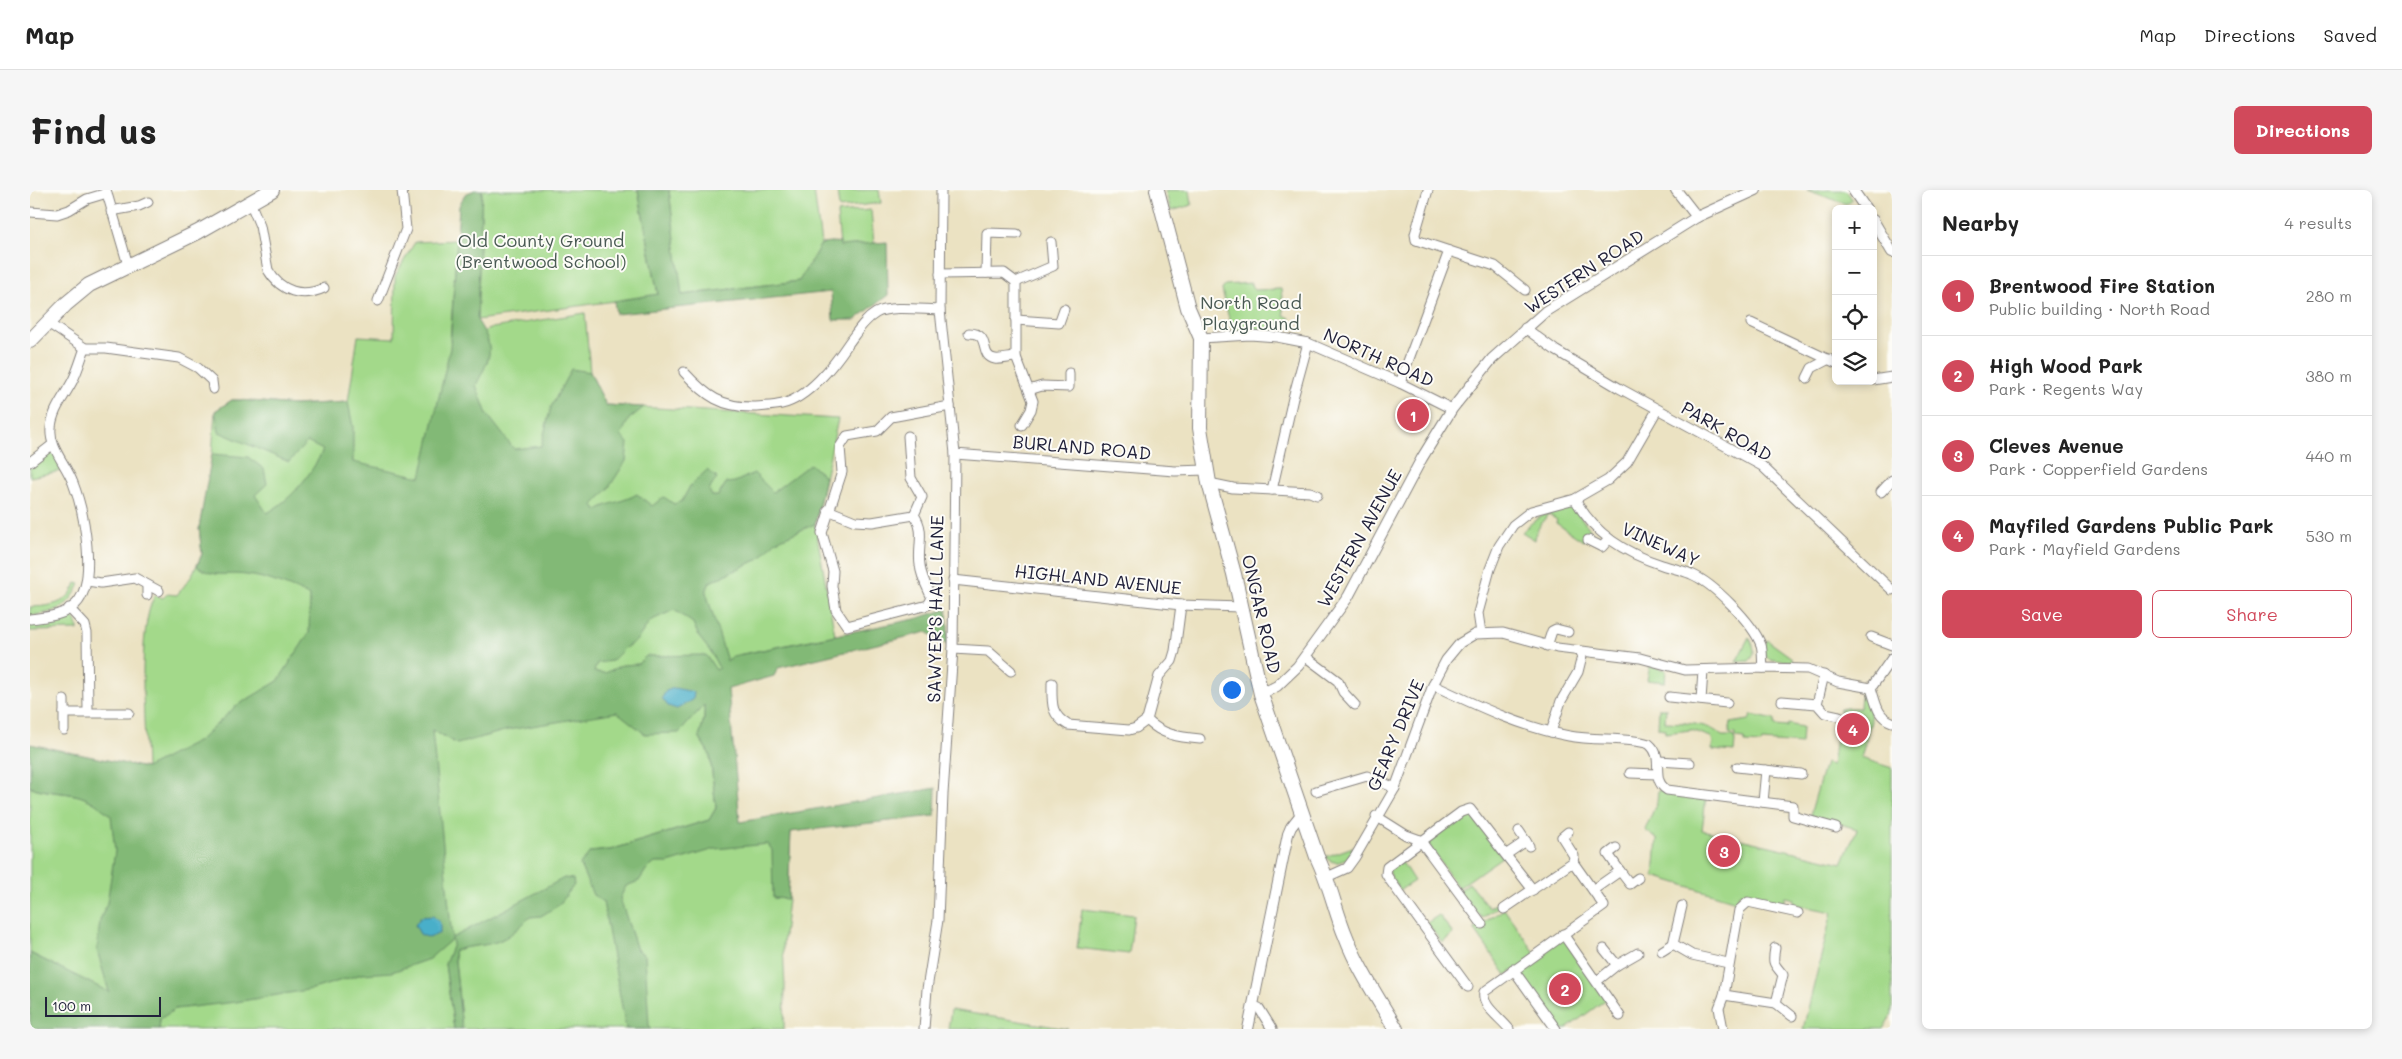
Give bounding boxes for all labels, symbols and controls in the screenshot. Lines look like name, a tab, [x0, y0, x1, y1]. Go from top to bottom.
text: Map	[25, 19, 74, 50]
text: Map	[2139, 23, 2176, 47]
text: Directions	[2204, 23, 2296, 47]
text: Saved	[2324, 23, 2377, 47]
button: Directions	[2234, 106, 2372, 154]
text: Find us	[30, 107, 157, 153]
map controls	[1832, 205, 1877, 385]
button: +	[1832, 205, 1877, 250]
text: Nearby	[1942, 209, 2019, 236]
text: 4 results	[2284, 212, 2352, 233]
street label: WESTERN ROAD	[1520, 223, 1648, 319]
park label: Old County Ground (Brentwood School)	[456, 228, 626, 273]
button: −	[1832, 250, 1877, 295]
text: Brentwood Fire Station	[1989, 273, 2215, 298]
text: 1	[1954, 285, 1962, 306]
text: 280 m	[2306, 285, 2352, 306]
park label: North Road Playground	[1200, 290, 1302, 335]
button: locate	[1832, 295, 1877, 340]
text: Public building · North Road	[1989, 298, 2210, 319]
street label: NORTH ROAD	[1320, 322, 1438, 392]
button: layers	[1832, 340, 1877, 385]
text: High Wood Park	[1989, 353, 2143, 378]
text: 2	[1954, 365, 1962, 386]
text: 380 m	[2305, 365, 2352, 386]
text: Park · Regents Way	[1989, 378, 2143, 399]
street label: PARK ROAD	[1677, 395, 1777, 467]
pin: 1	[1397, 396, 1429, 434]
street label: BURLAND ROAD	[1012, 429, 1152, 465]
text: Cleves Avenue	[1989, 433, 2124, 458]
text: 3	[1953, 445, 1963, 466]
text: 440 m	[2305, 445, 2352, 466]
text: Park · Copperfield Gardens	[1989, 458, 2208, 479]
street label: WESTERN AVENUE	[1311, 465, 1407, 611]
text: Mayfiled Gardens Public Park	[1989, 513, 2274, 538]
street label: SAWYER'S HALL LANE	[921, 515, 949, 703]
street label: VINEWAY	[1618, 516, 1704, 572]
text: 4	[1953, 525, 1963, 546]
text: 530 m	[2306, 525, 2352, 546]
text: Park · Mayfield Gardens	[1989, 538, 2180, 559]
street label: ONGAR ROAD	[1237, 552, 1287, 676]
street label: HIGHLAND AVENUE	[1013, 558, 1183, 600]
button: Save	[1942, 590, 2142, 638]
button: Share	[2152, 590, 2352, 638]
street label: GEARY DRIVE	[1361, 676, 1429, 794]
your location	[1219, 677, 1245, 703]
pin: 4	[1837, 710, 1869, 748]
pin: 3	[1708, 832, 1740, 870]
pin: 2	[1549, 970, 1581, 1008]
scale bar	[45, 994, 161, 1017]
text: 100 m	[52, 996, 91, 1015]

